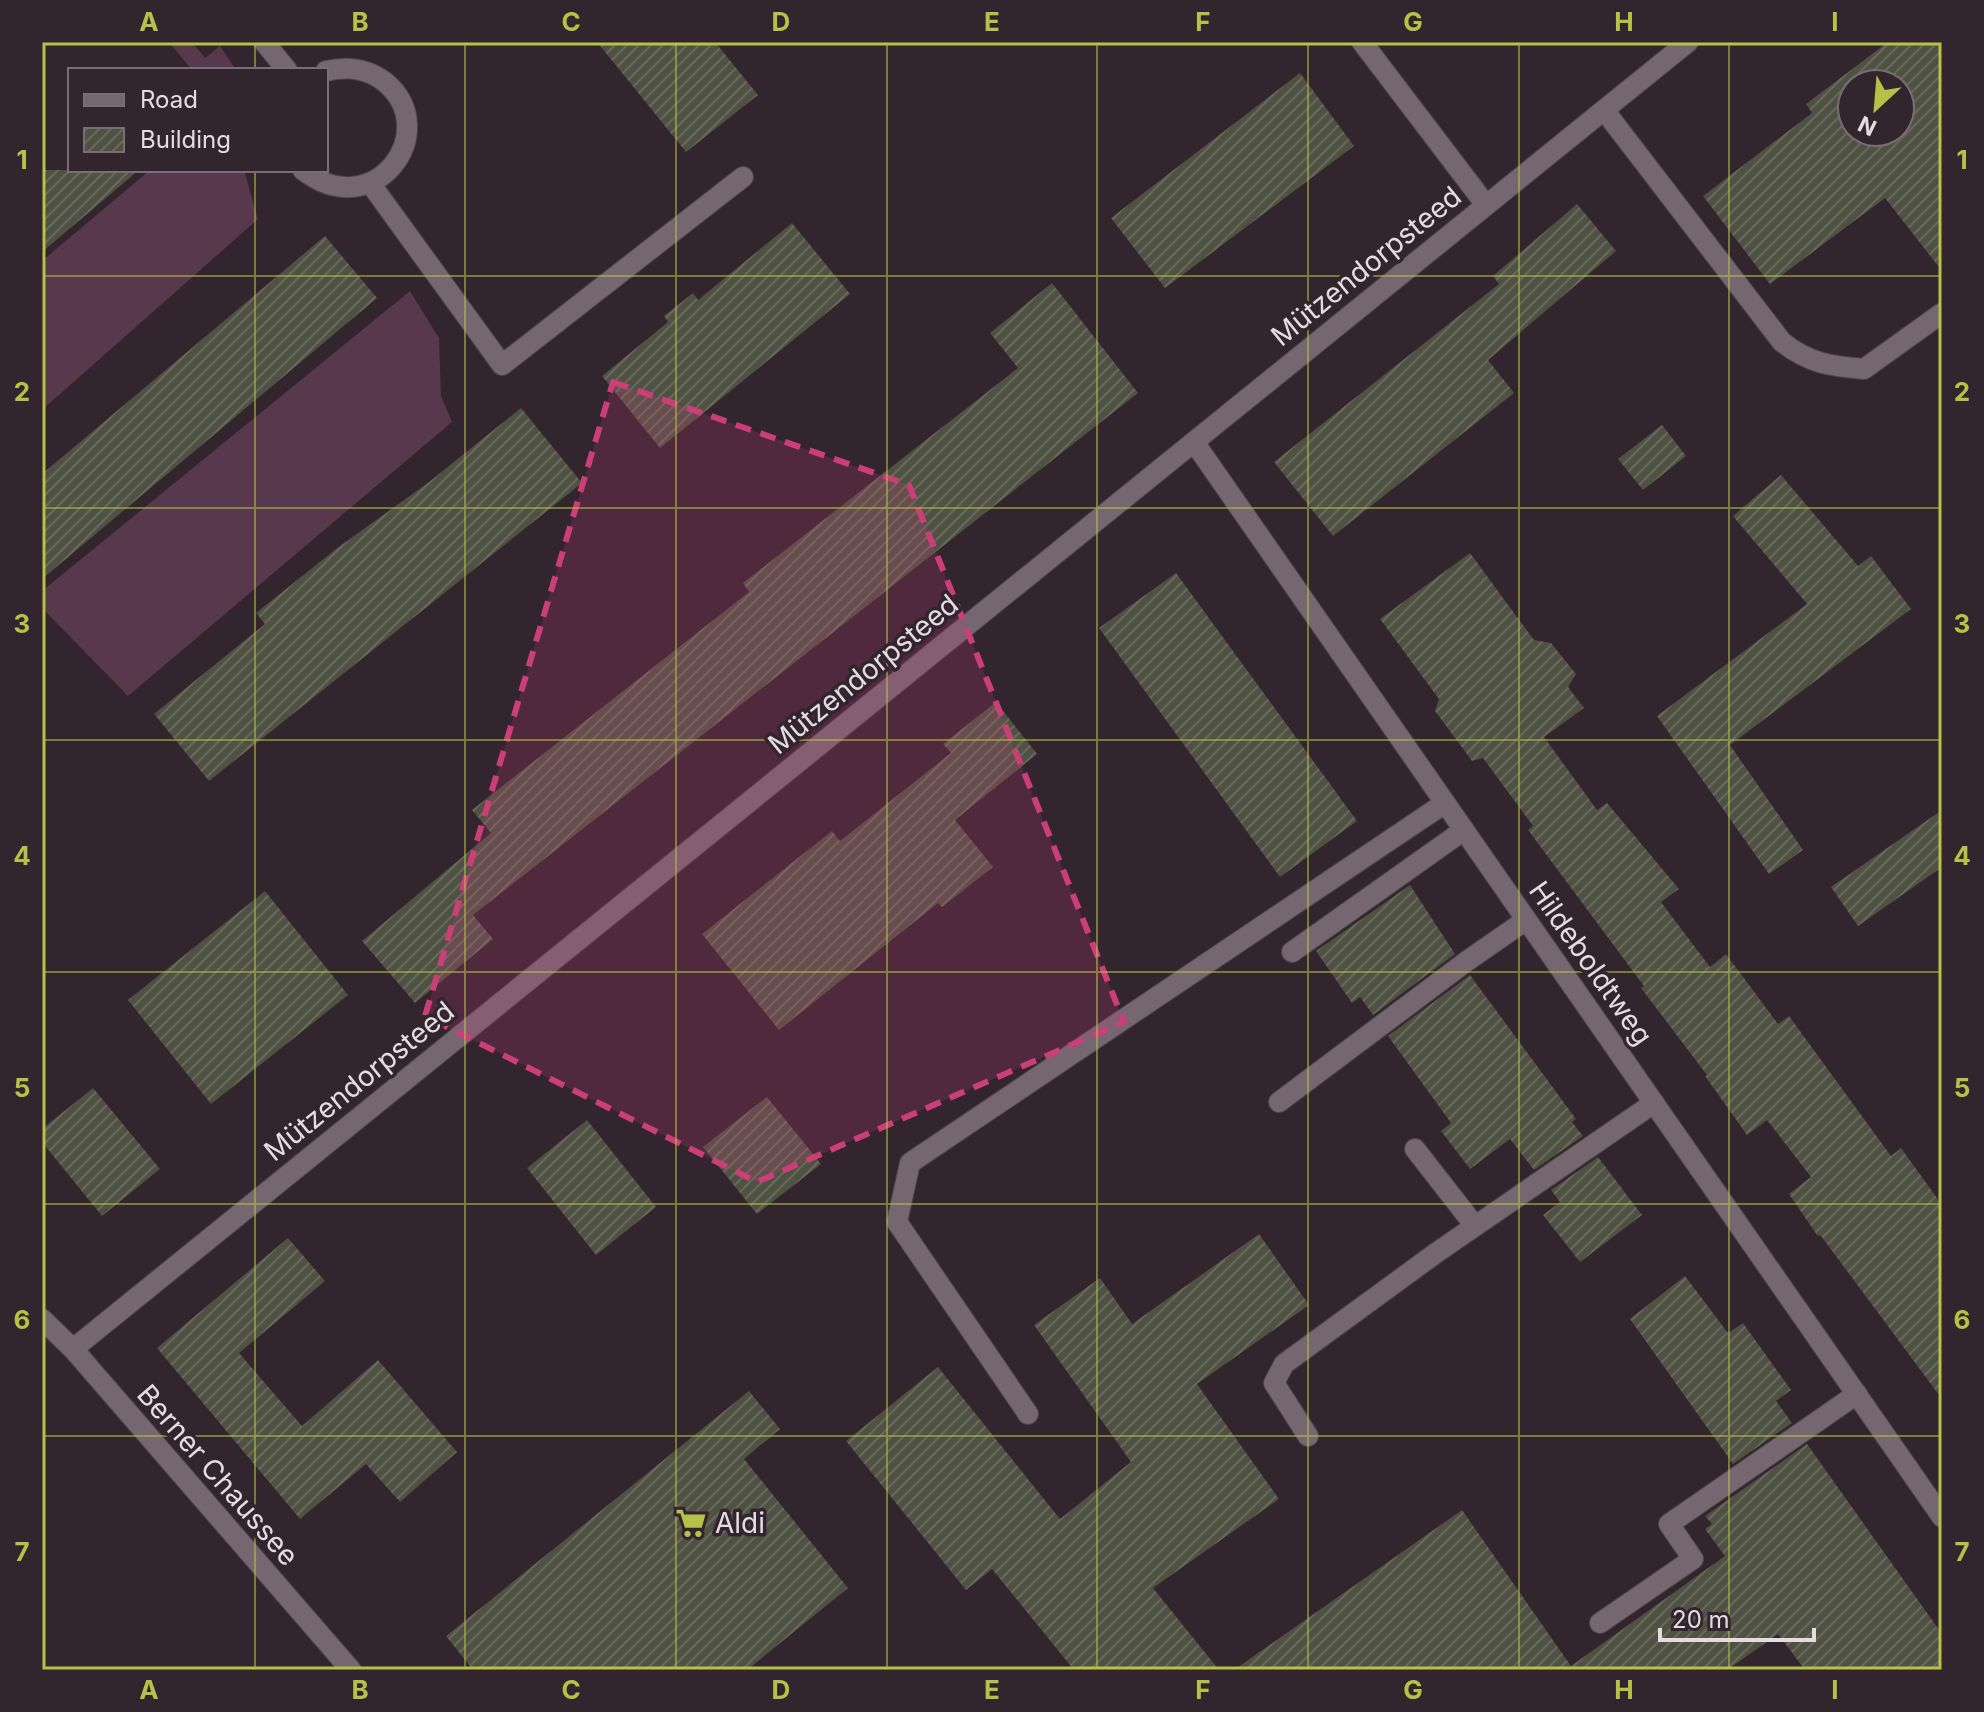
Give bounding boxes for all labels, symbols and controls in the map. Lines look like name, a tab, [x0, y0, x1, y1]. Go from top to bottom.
text: A	[139, 6, 159, 37]
text: B	[351, 6, 369, 37]
text: C	[561, 6, 581, 37]
text: D	[772, 6, 790, 37]
text: E	[984, 6, 1000, 37]
text: F	[1195, 6, 1211, 37]
text: G	[1403, 6, 1423, 37]
text: H	[1614, 6, 1634, 37]
text: I	[1831, 6, 1839, 37]
legend	[68, 68, 328, 172]
north arrow	[1836, 68, 1916, 148]
text: Road	[140, 85, 198, 114]
text: N	[1854, 111, 1880, 141]
text: Building	[140, 125, 231, 154]
text: 1	[16, 144, 28, 175]
text: 1	[1956, 144, 1968, 175]
street label: Mützendorpsteed	[1264, 179, 1468, 353]
text: 2	[14, 376, 30, 407]
text: 2	[1954, 376, 1970, 407]
street label: Mützendorpsteed	[761, 587, 965, 761]
text: 3	[14, 608, 30, 639]
text: 3	[1954, 608, 1970, 639]
text: 4	[13, 840, 31, 871]
text: 4	[1953, 840, 1971, 871]
street label: Hildeboldtweg	[1522, 875, 1660, 1051]
street label: Mützendorpsteed	[257, 994, 461, 1168]
text: 5	[14, 1072, 30, 1103]
text: 5	[1954, 1072, 1970, 1103]
text: 6	[14, 1304, 30, 1335]
text: 6	[1954, 1304, 1970, 1335]
street label: Berner Chaussee	[130, 1378, 306, 1572]
supermarket icon: Aldi	[674, 1506, 708, 1540]
place label: Aldi	[715, 1506, 765, 1540]
text: 7	[14, 1536, 30, 1567]
text: 7	[1954, 1536, 1970, 1567]
scale bar	[1660, 1592, 1814, 1642]
text: 20 m	[1672, 1605, 1730, 1634]
text: A	[139, 1674, 159, 1705]
text: B	[351, 1674, 369, 1705]
text: C	[561, 1674, 581, 1705]
text: D	[772, 1674, 790, 1705]
text: E	[984, 1674, 1000, 1705]
text: F	[1195, 1674, 1211, 1705]
text: G	[1403, 1674, 1423, 1705]
text: H	[1614, 1674, 1634, 1705]
text: I	[1831, 1674, 1839, 1705]

